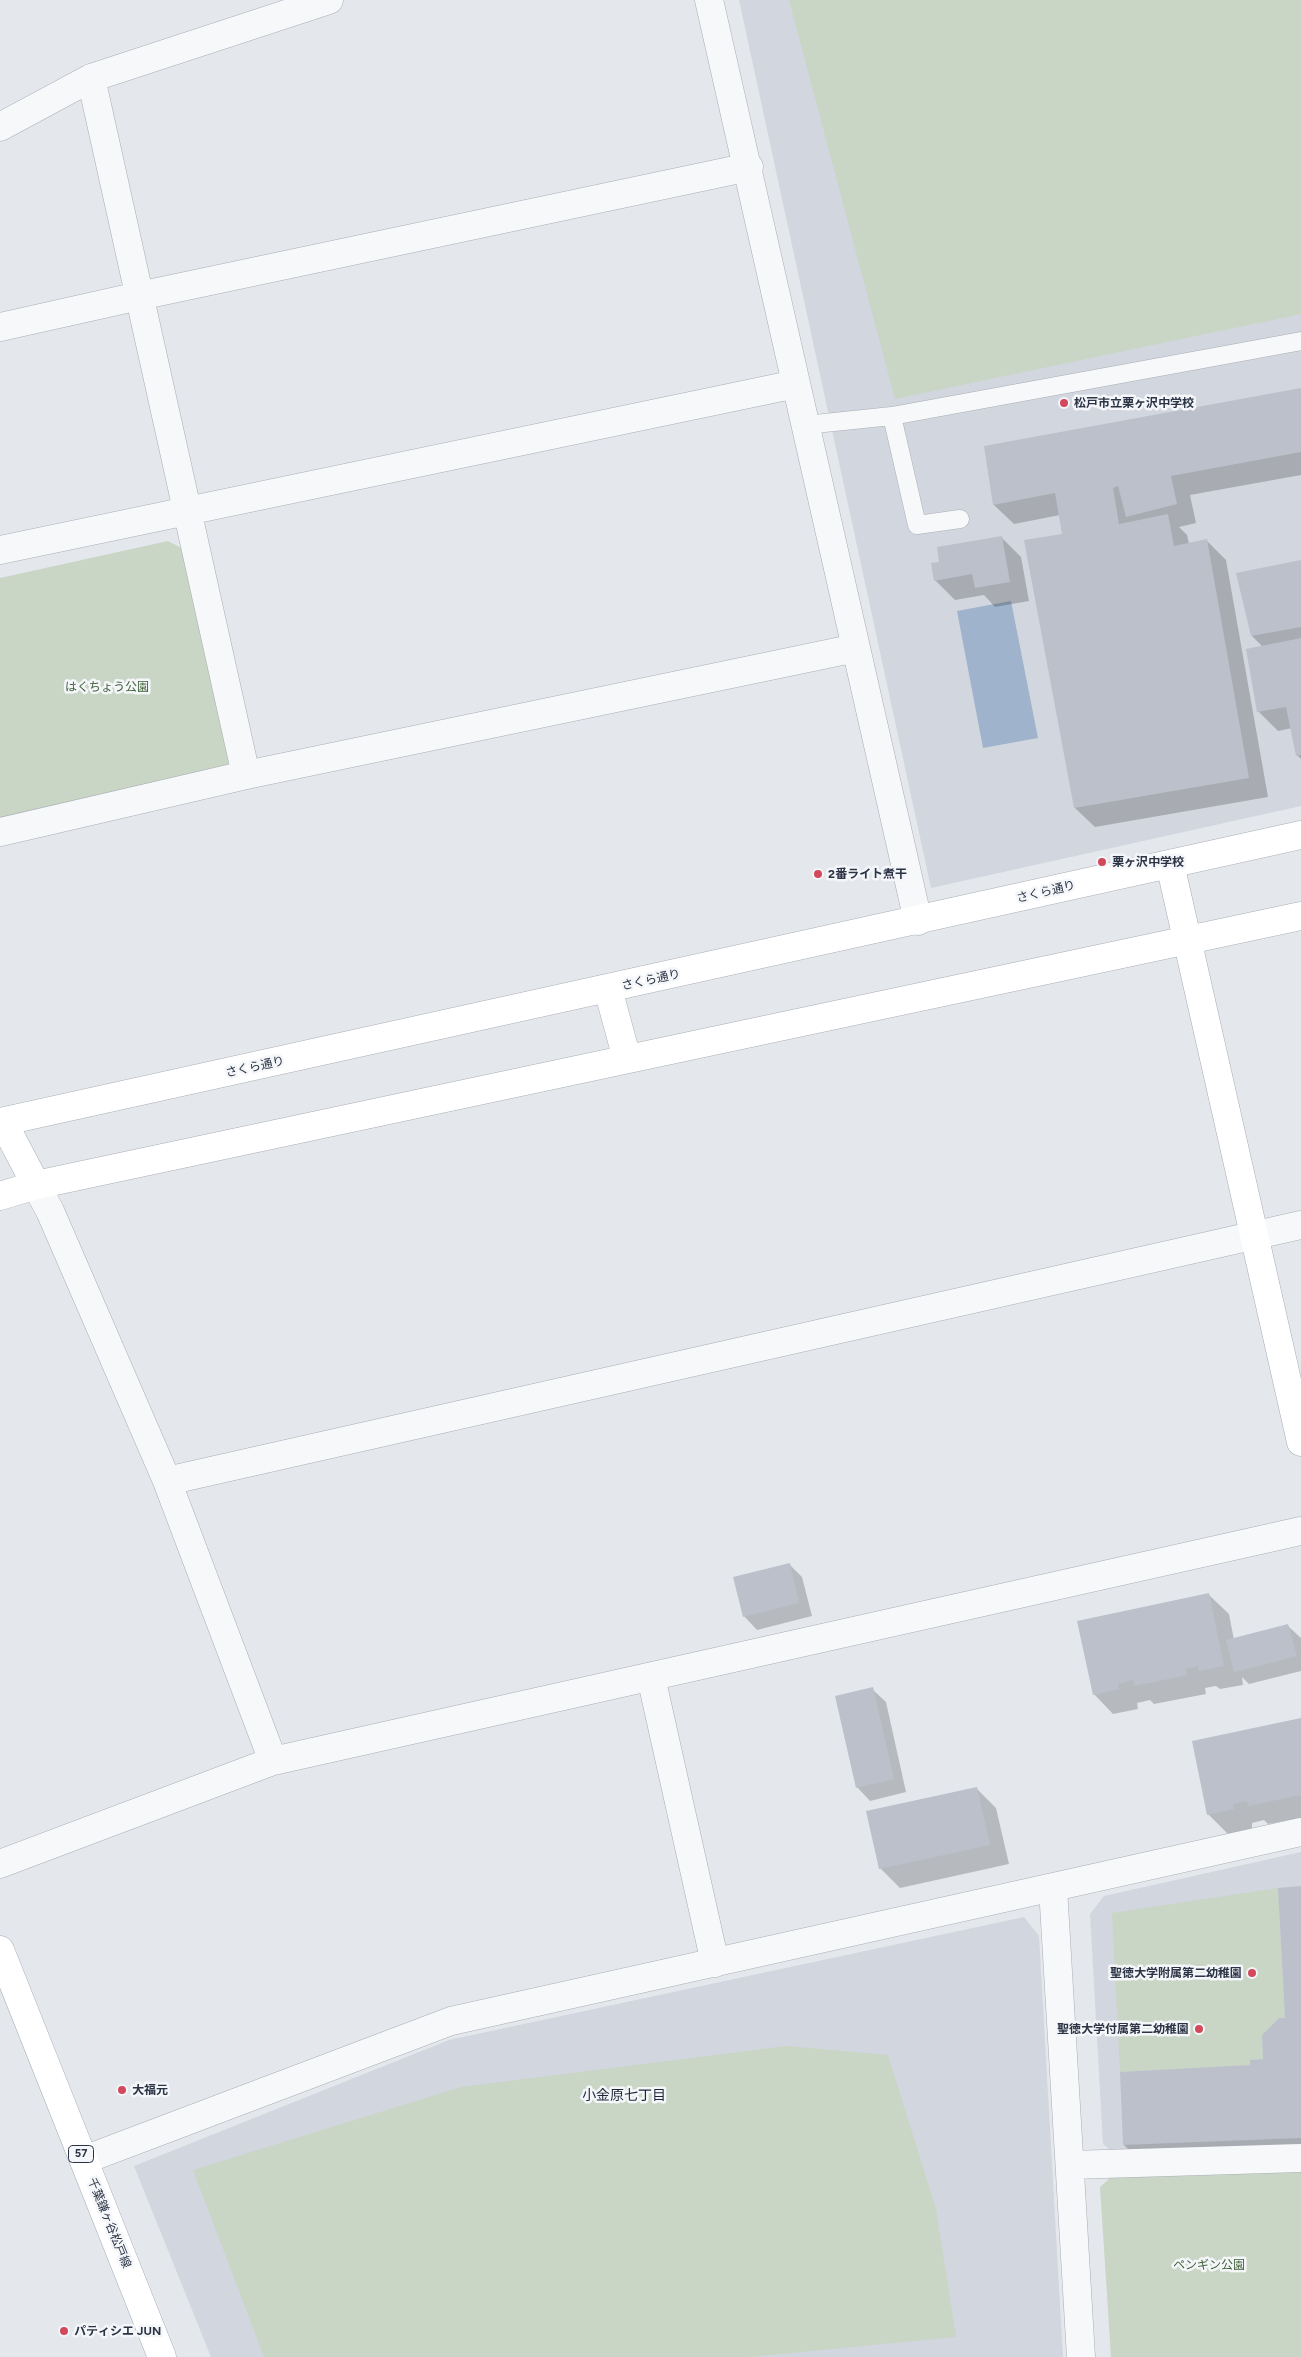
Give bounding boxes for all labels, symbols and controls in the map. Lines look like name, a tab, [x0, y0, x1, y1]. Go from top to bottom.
place label: 松戸市立栗ヶ沢中学校	[1074, 396, 1194, 410]
marker: 松戸市立栗ヶ沢中学校	[1058, 397, 1070, 409]
park label: はくちょう公園	[65, 680, 149, 694]
place label: 栗ヶ沢中学校	[1112, 855, 1184, 869]
marker: 栗ヶ沢中学校	[1096, 856, 1108, 868]
place label: 2番ライト煮干	[828, 867, 907, 881]
marker: 2番ライト煮干	[812, 868, 824, 880]
street label: さくら通り	[1015, 878, 1077, 906]
street label: さくら通り	[620, 967, 682, 993]
street label: さくら通り	[224, 1054, 286, 1080]
place label: 聖徳大学附属第二幼稚園	[1110, 1966, 1242, 1980]
marker: 聖徳大学附属第二幼稚園	[1246, 1967, 1258, 1979]
place label: 聖徳大学付属第二幼稚園	[1057, 2022, 1189, 2036]
marker: 聖徳大学付属第二幼稚園	[1193, 2023, 1205, 2035]
place label: 大福元	[132, 2083, 168, 2097]
marker: 大福元	[116, 2084, 128, 2096]
district label: 小金原七丁目	[582, 2088, 666, 2104]
road number: 57	[68, 2146, 94, 2162]
street label: 千葉鎌ヶ谷松戸線	[84, 2176, 134, 2270]
park label: ペンギン公園	[1173, 2258, 1245, 2272]
place label: パティシエ JUN	[74, 2324, 161, 2338]
marker: パティシエ JUN	[58, 2325, 70, 2337]

